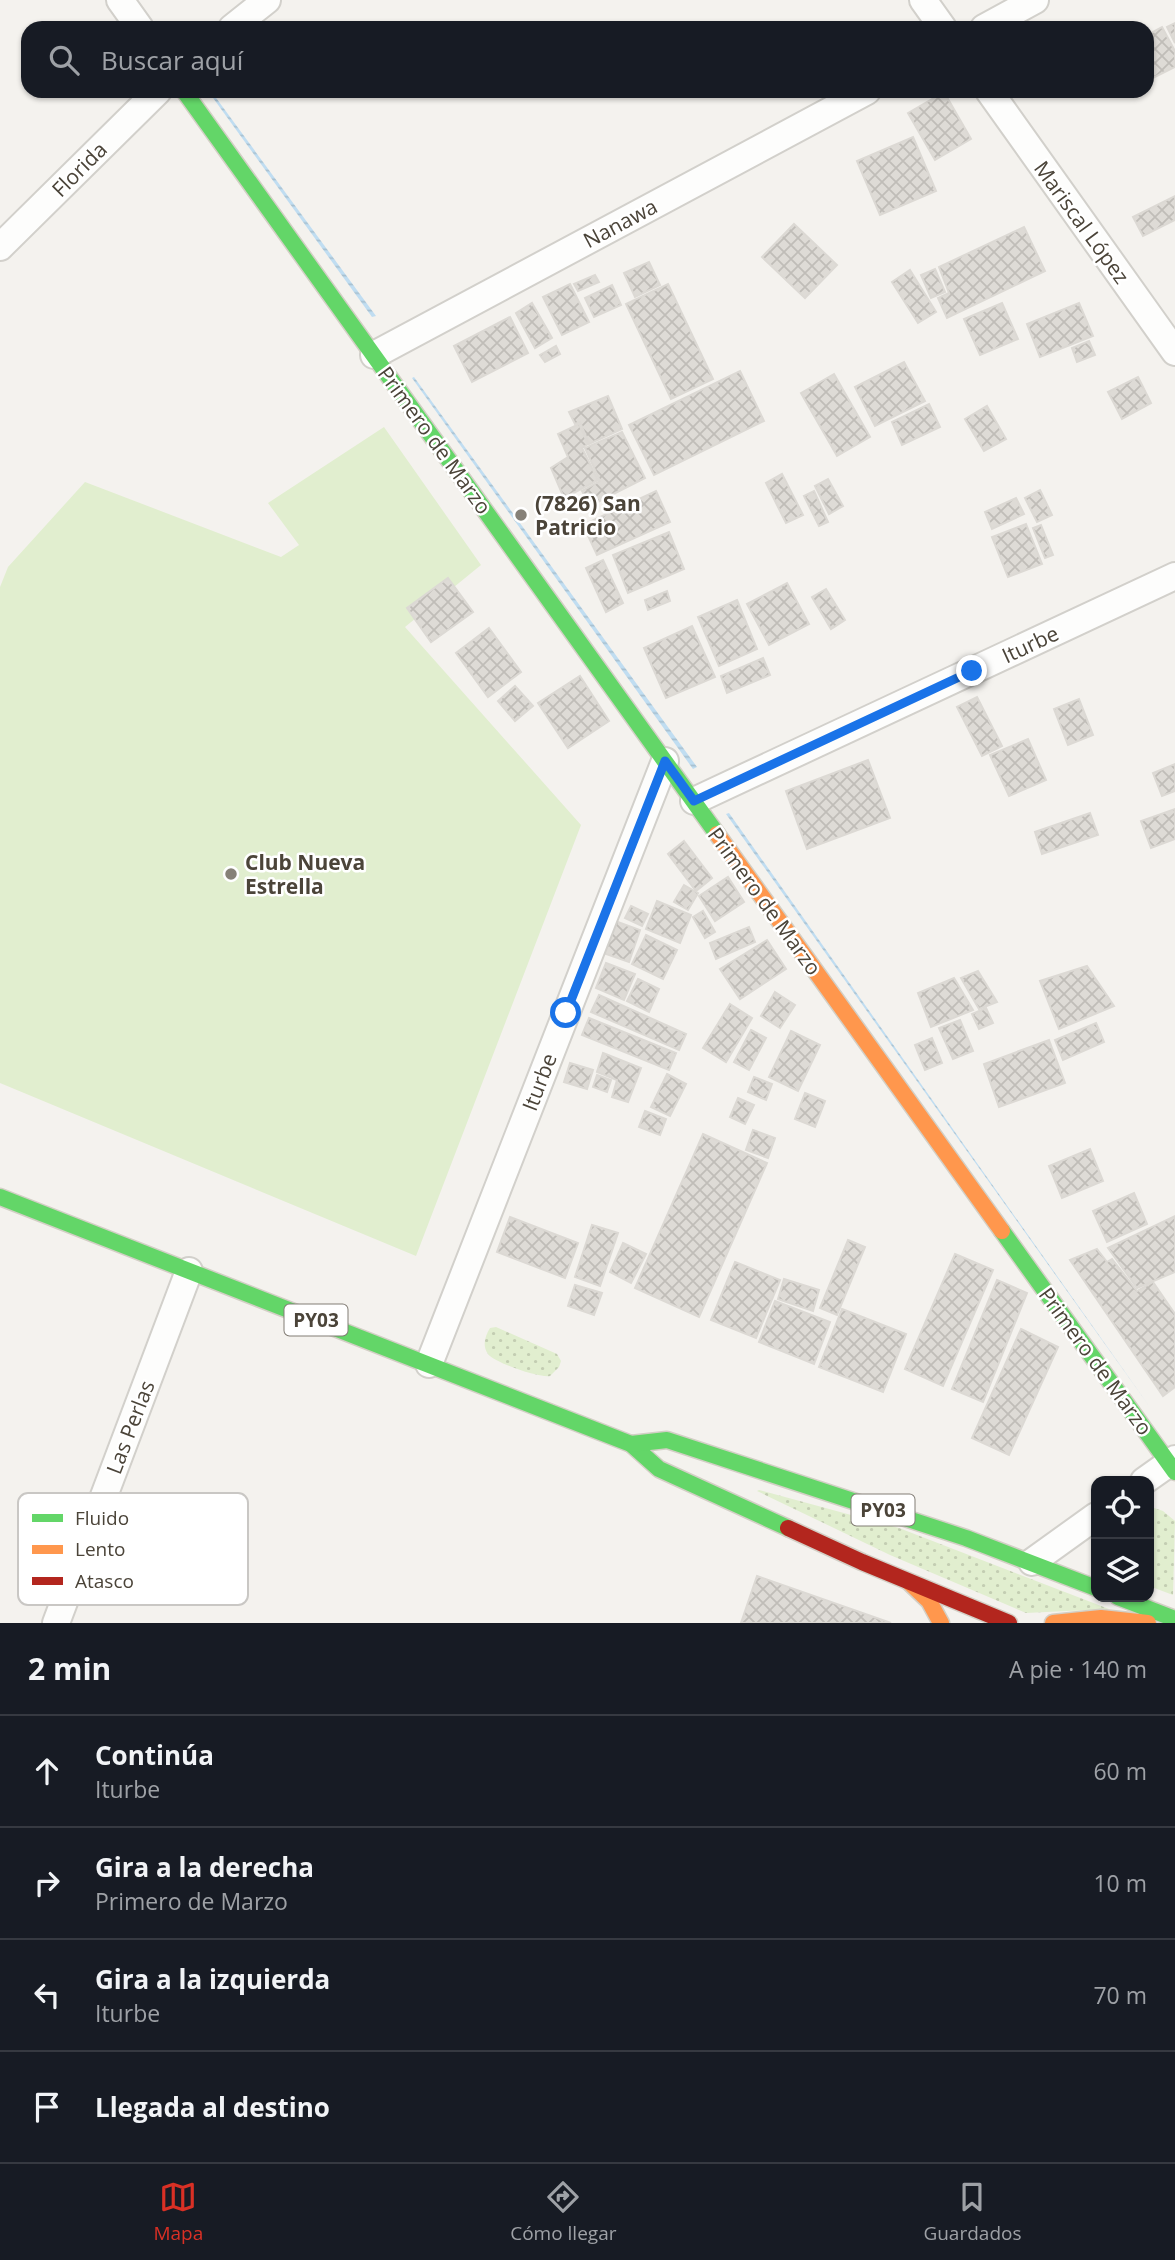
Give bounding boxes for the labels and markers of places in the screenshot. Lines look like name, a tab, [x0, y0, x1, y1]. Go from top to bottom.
place label: (7826) San Patricio	[535, 489, 641, 541]
marker: (7826) San Patricio	[513, 507, 529, 523]
place label: Club Nueva Estrella	[245, 848, 365, 900]
marker: Club Nueva Estrella	[223, 866, 239, 882]

